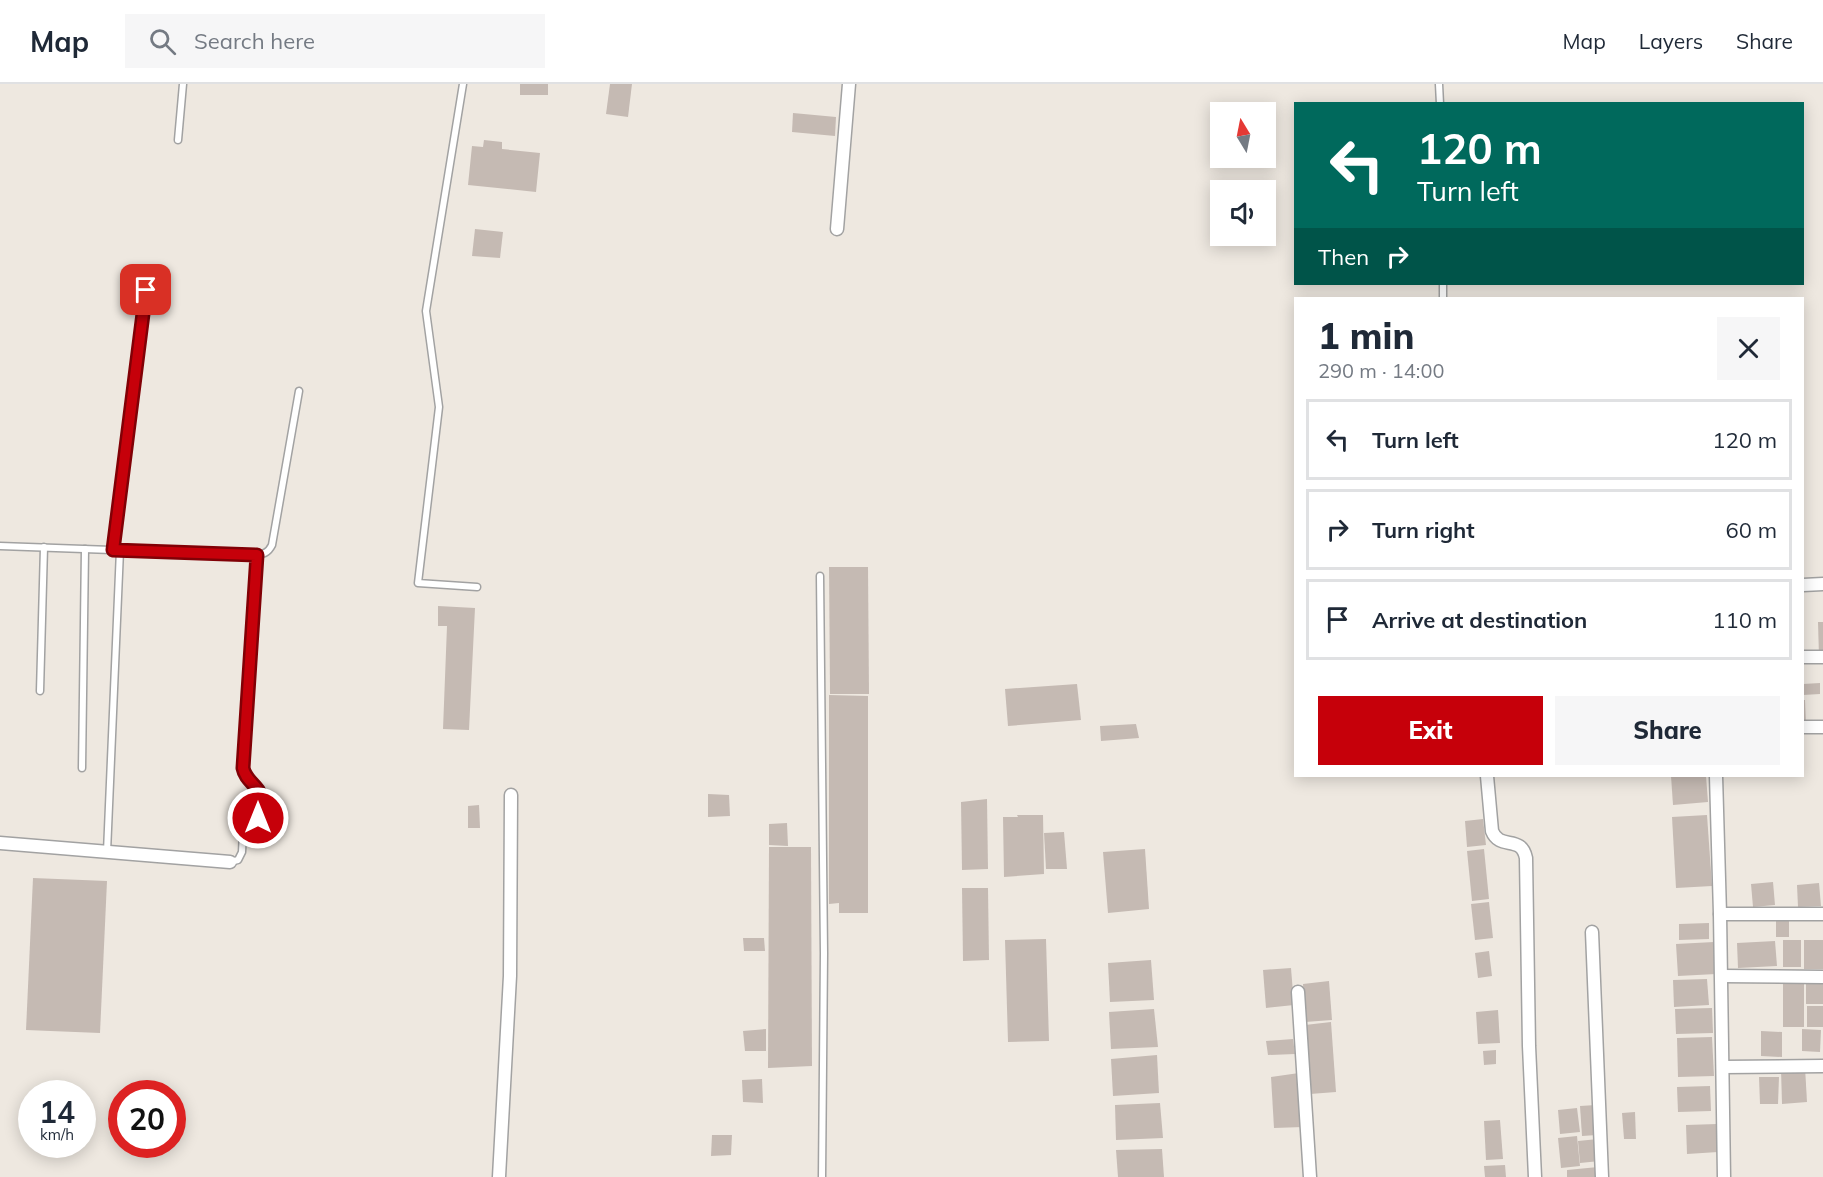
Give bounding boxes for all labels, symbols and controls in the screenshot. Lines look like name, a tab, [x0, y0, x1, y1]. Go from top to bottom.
search box	[125, 14, 545, 68]
text: Map	[30, 24, 89, 59]
icon: search	[146, 25, 179, 58]
text: Search here	[194, 27, 315, 55]
text: Map	[1563, 28, 1606, 54]
text: Layers	[1639, 28, 1703, 54]
text: Share	[1736, 28, 1793, 54]
north arrow	[1210, 102, 1276, 168]
map controls	[1210, 102, 1276, 246]
text: 120 m	[1417, 122, 1542, 175]
icon: left	[1318, 126, 1396, 204]
text: Turn left	[1417, 174, 1519, 208]
button: sound	[1210, 180, 1276, 246]
icon: right	[1381, 240, 1414, 273]
text: Then	[1318, 243, 1369, 271]
pin	[120, 264, 171, 315]
icon: arrive	[129, 273, 162, 306]
text: 1 min	[1318, 313, 1414, 358]
button: close	[1717, 317, 1780, 380]
text: 290 m · 14:00	[1318, 358, 1444, 383]
icon: left	[1321, 423, 1354, 456]
text: Turn left	[1372, 426, 1459, 454]
text: 120 m	[1712, 426, 1777, 454]
icon: right	[1321, 513, 1354, 546]
text: Turn right	[1372, 516, 1475, 544]
text: 60 m	[1726, 516, 1777, 544]
icon: arrive	[1321, 603, 1354, 636]
text: Arrive at destination	[1372, 606, 1587, 634]
text: 110 m	[1712, 606, 1777, 634]
button: Exit	[1318, 696, 1543, 765]
button: Share	[1555, 696, 1780, 765]
position arrow	[226, 786, 290, 850]
speed limit sign: 20	[108, 1080, 186, 1158]
text: 14	[39, 1093, 75, 1131]
text: km/h	[40, 1125, 74, 1144]

